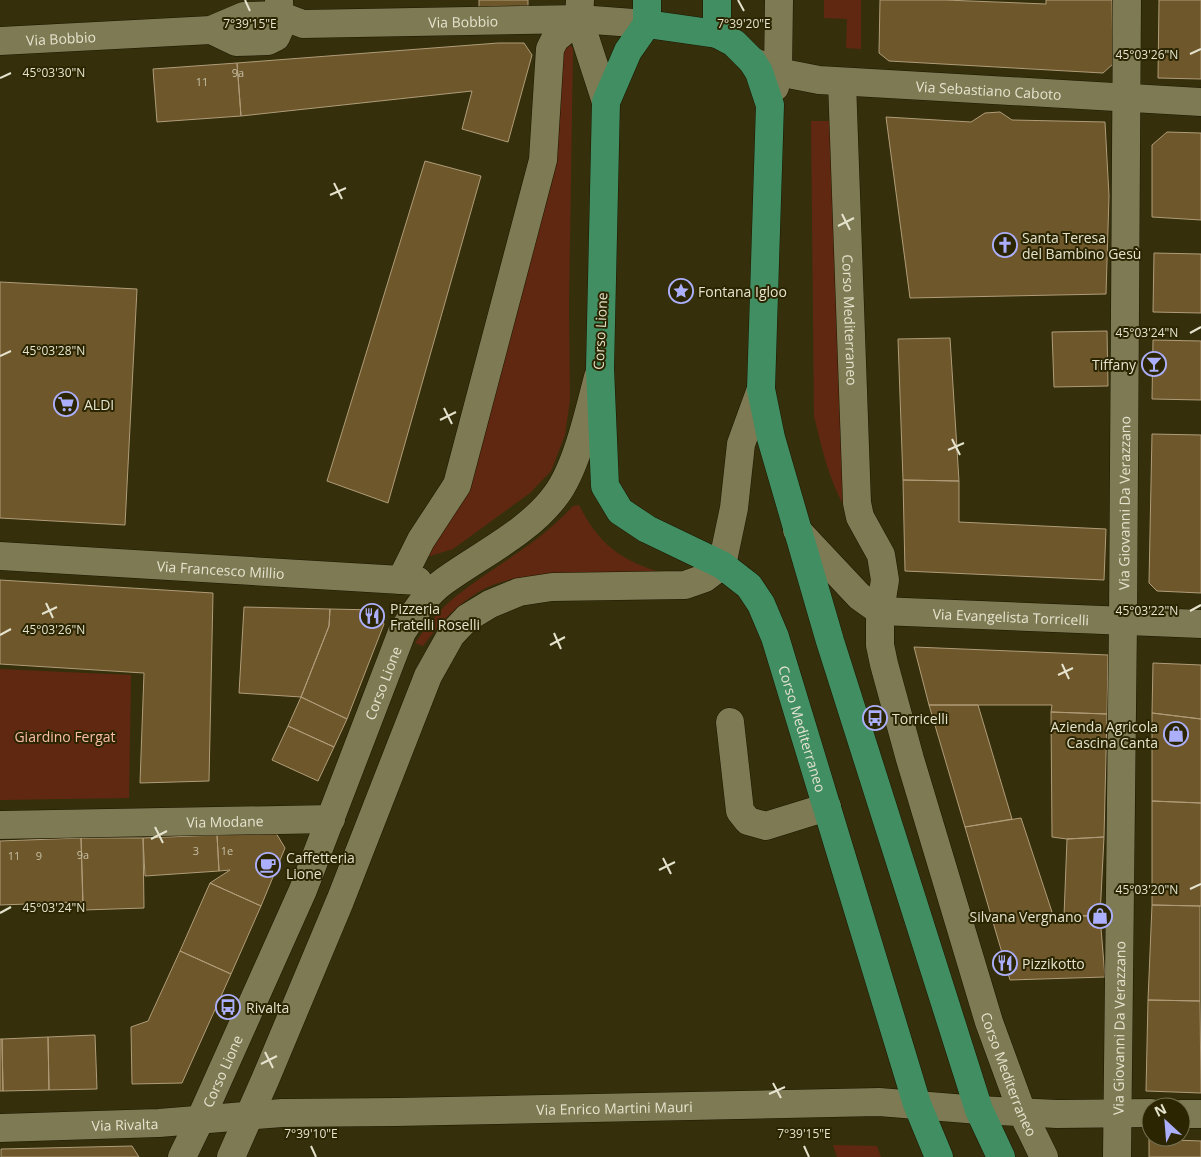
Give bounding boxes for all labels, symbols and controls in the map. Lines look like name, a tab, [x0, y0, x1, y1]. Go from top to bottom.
street label: Via Bobbio	[428, 11, 498, 31]
text: 7°39'15"E	[223, 15, 277, 32]
text: 7°39'20"E	[717, 15, 771, 32]
street label: Via Bobbio	[26, 27, 96, 49]
text: 45°03'26"N	[1116, 46, 1178, 63]
text: 45°03'30"N	[23, 64, 85, 81]
house number: 9a	[232, 65, 244, 80]
house number: 11	[196, 74, 208, 89]
street label: Via Sebastiano Caboto	[915, 76, 1062, 103]
place label: Santa Teresa del Bambino Gesù	[1022, 228, 1141, 263]
church icon: Santa Teresa del Bambino Gesù	[992, 232, 1018, 258]
street label: Corso Mediterraneo	[839, 254, 862, 386]
place icon: Fontana Igloo	[668, 278, 694, 304]
place label: Fontana Igloo	[698, 282, 787, 301]
street label: Corso Lione	[588, 292, 612, 370]
text: 45°03'24"N	[1116, 324, 1178, 341]
text: 45°03'28"N	[23, 342, 85, 359]
bar icon: Tiffany	[1141, 351, 1167, 377]
place label: Tiffany	[1092, 355, 1137, 374]
supermarket icon: ALDI	[53, 391, 79, 417]
place label: ALDI	[84, 395, 114, 414]
street label: Via Giovanni Da Verazzano	[1114, 416, 1134, 590]
street label: Via Francesco Millio	[156, 556, 285, 582]
place label: Pizzeria Fratelli Roselli	[390, 599, 480, 634]
text: 45°03'22"N	[1116, 602, 1178, 619]
restaurant icon: Pizzeria Fratelli Roselli	[359, 603, 385, 629]
street label: Via Evangelista Torricelli	[932, 604, 1089, 629]
text: 45°03'26"N	[23, 621, 85, 638]
street label: Corso Lione	[360, 643, 405, 722]
street label: Corso Mediterraneo	[775, 663, 831, 794]
bus stop icon: Torricelli	[862, 705, 888, 731]
place label: Torricelli	[892, 709, 948, 728]
place label: Azienda Agricola Cascina Canta	[1050, 717, 1158, 752]
shop icon: Azienda Agricola Cascina Canta	[1163, 721, 1189, 747]
park label: Giardino Fergat	[14, 727, 116, 746]
street label: Via Modane	[186, 811, 264, 831]
house number: 3	[193, 843, 199, 858]
house number: 1e	[221, 843, 233, 858]
house number: 9a	[77, 847, 89, 862]
house number: 11	[8, 848, 20, 863]
house number: 9	[36, 848, 42, 863]
place label: Caffetteria Lione	[286, 848, 355, 883]
cafe icon: Caffetteria Lione	[255, 852, 281, 878]
text: 45°03'20"N	[1116, 881, 1178, 898]
text: 45°03'24"N	[23, 899, 85, 916]
shop icon: Silvana Vergnano	[1087, 903, 1113, 929]
place label: Silvana Vergnano	[970, 907, 1082, 926]
street label: Via Giovanni Da Verazzano	[1108, 941, 1129, 1115]
restaurant icon: Pizzikotto	[992, 950, 1018, 976]
place label: Pizzikotto	[1022, 954, 1085, 973]
bus stop icon: Rivalta	[215, 994, 241, 1020]
place label: Rivalta	[246, 998, 289, 1017]
street label: Corso Mediterraneo	[977, 1010, 1042, 1139]
street label: Corso Lione	[198, 1032, 247, 1110]
street label: Via Enrico Martini Mauri	[536, 1096, 693, 1119]
north arrow	[1141, 1097, 1191, 1147]
text: N	[1151, 1099, 1169, 1121]
street label: Via Rivalta	[91, 1114, 159, 1135]
text: 7°39'10"E	[284, 1125, 338, 1142]
text: 7°39'15"E	[777, 1125, 831, 1142]

